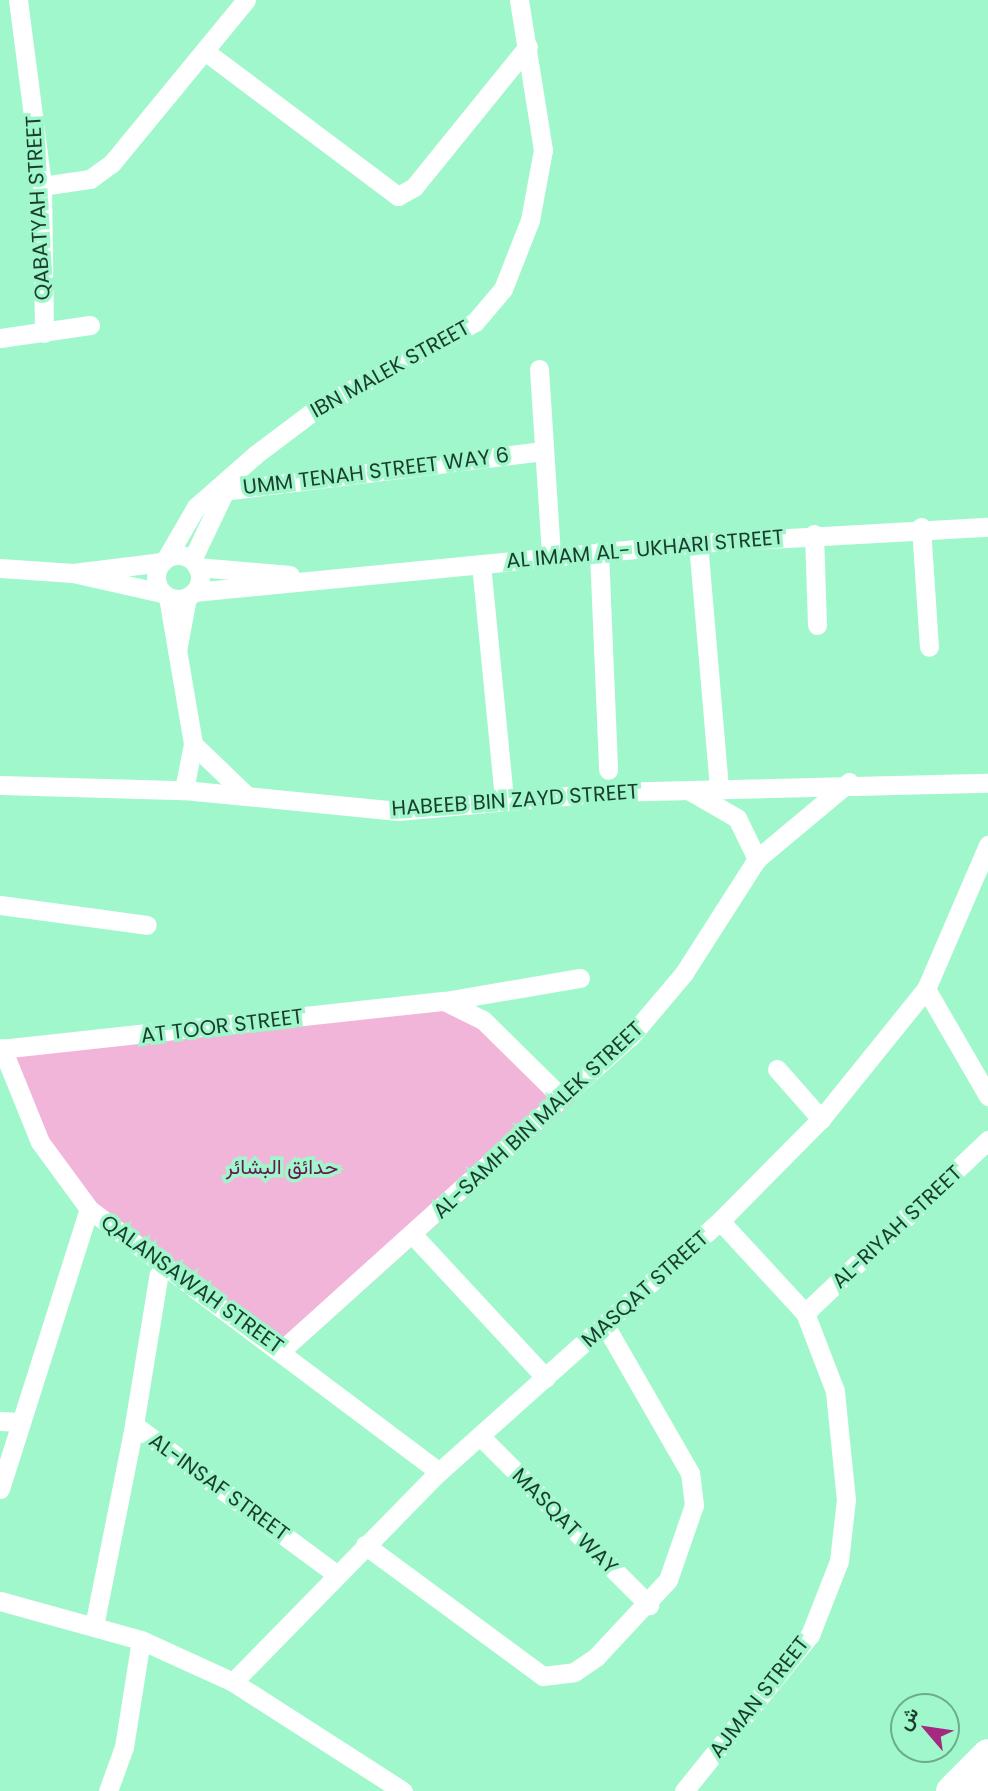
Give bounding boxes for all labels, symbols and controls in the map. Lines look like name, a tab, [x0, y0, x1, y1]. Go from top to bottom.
street label: QABATYAH STREET	[21, 115, 55, 301]
street label: IBN MALEK STREET	[306, 315, 474, 423]
street label: UMM TENAH STREET WAY 6	[241, 442, 511, 500]
street label: AL IMAM AL- UKHARI STREET	[505, 524, 785, 574]
street label: HABEEB BIN ZAYD STREET	[391, 779, 639, 821]
street label: AT TOOR STREET	[139, 1004, 305, 1048]
street label: AL-SAMH BIN MALEK STREET	[428, 1016, 648, 1224]
park label: حدائق البشائر	[226, 1154, 338, 1180]
street label: AL-RIYAH STREET	[827, 1160, 967, 1294]
street label: QALANSAWAH STREET	[96, 1209, 288, 1359]
street label: MASQAT STREET	[577, 1226, 713, 1352]
street label: AL-INSAF STREET	[144, 1428, 294, 1546]
street label: MASQAT WAY	[507, 1463, 623, 1579]
street label: AJMAN STREET	[704, 1631, 814, 1763]
north arrow	[890, 1693, 960, 1763]
text: ش	[891, 1702, 925, 1735]

